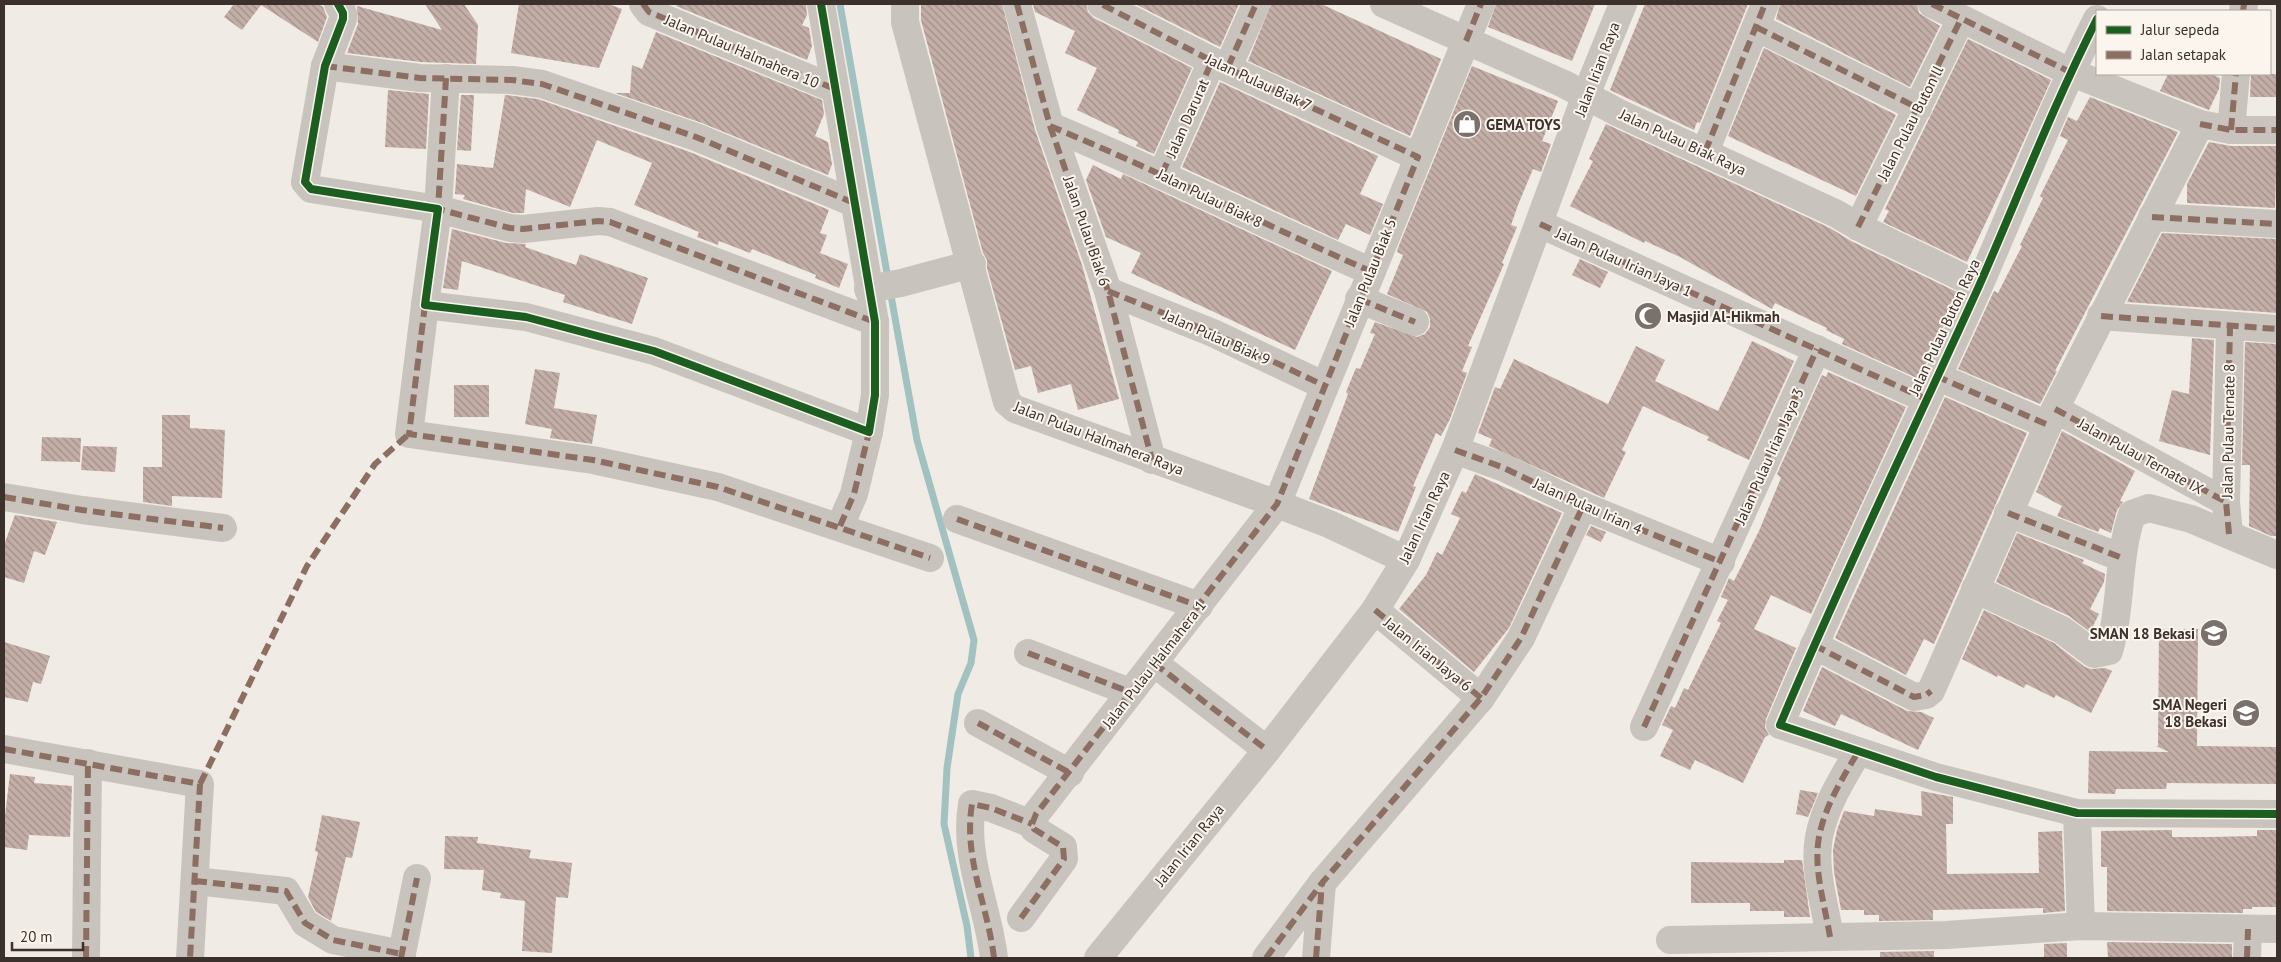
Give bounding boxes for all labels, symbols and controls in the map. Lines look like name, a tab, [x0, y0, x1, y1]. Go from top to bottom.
street label: Jalan Pulau Halmahera 10	[661, 9, 822, 92]
legend	[2096, 10, 2271, 75]
street label: Jalan Irian Raya	[1570, 19, 1624, 120]
text: Jalur sepeda	[2140, 20, 2220, 39]
text: Jalan setapak	[2140, 45, 2227, 64]
street label: Jalan Pulau Biak 7	[1202, 49, 1315, 115]
street label: Jalan Pulau Buton ll	[1872, 62, 1947, 185]
street label: Jalan Darurat	[1161, 76, 1213, 161]
street label: Jalan Pulau Biak Raya	[1616, 104, 1749, 180]
shop icon: GEMA TOYS	[1452, 109, 1482, 139]
place label: GEMA TOYS	[1486, 115, 1561, 134]
street label: Jalan Pulau Biak 8	[1153, 164, 1266, 232]
street label: Jalan Pulau Biak 6	[1059, 173, 1115, 288]
street label: Jalan Pulau Biak 5	[1339, 215, 1400, 330]
street label: Jalan Pulau Irian Jaya 1	[1552, 223, 1695, 301]
street label: Jalan Pulau Buton Raya	[1904, 256, 1984, 399]
mosque icon: Masjid Al-Hikmah	[1633, 301, 1663, 331]
street label: Jalan Pulau Biak 9	[1160, 305, 1273, 369]
place label: Masjid Al-Hikmah	[1667, 307, 1780, 326]
street label: Jalan Pulau Ternate 8	[2217, 363, 2239, 500]
street label: Jalan Pulau Irian Jaya 3	[1730, 385, 1808, 528]
street label: Jalan Pulau Halmahera Raya	[1011, 396, 1187, 479]
street label: Jalan Pulau Ternate IX	[2074, 413, 2207, 498]
street label: Jalan Irian Raya	[1394, 468, 1454, 567]
street label: Jalan Pulau Irian 4	[1530, 473, 1645, 538]
street label: Jalan Pulau Halmahera 1	[1097, 596, 1210, 733]
street label: Jalan Irian Jaya 6	[1380, 612, 1476, 695]
school or university icon: SMAN 18 Bekasi	[2199, 618, 2229, 648]
place label: SMAN 18 Bekasi	[2090, 624, 2195, 643]
place label: SMA Negeri 18 Bekasi	[2152, 695, 2227, 731]
school or university icon: SMA Negeri 18 Bekasi	[2231, 698, 2261, 728]
street label: Jalan Irian Raya	[1150, 800, 1228, 890]
scale bar	[12, 920, 84, 952]
text: 20 m	[20, 927, 53, 946]

